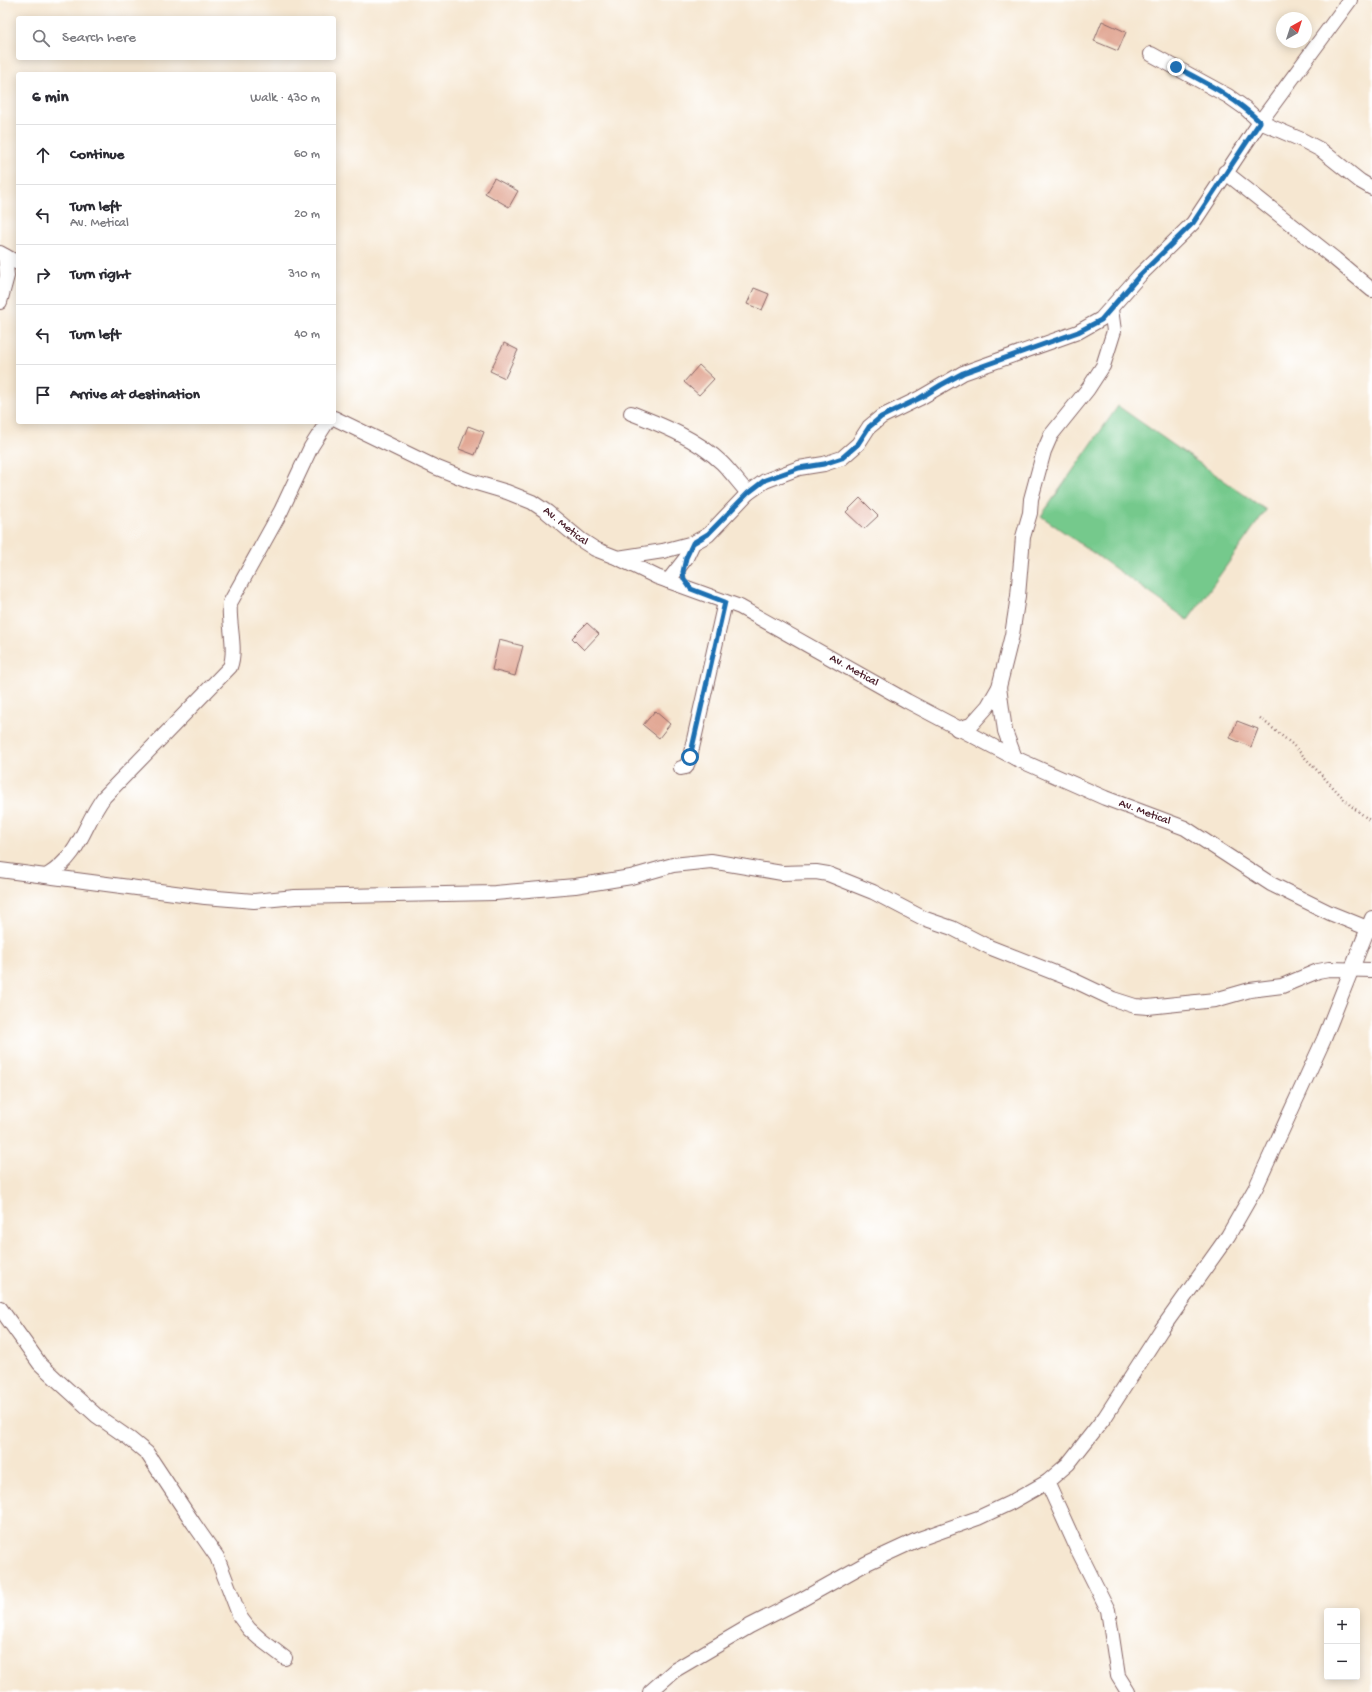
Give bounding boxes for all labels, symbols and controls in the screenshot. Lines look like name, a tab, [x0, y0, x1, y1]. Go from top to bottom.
north arrow	[1276, 12, 1312, 48]
search box	[16, 16, 336, 60]
icon: search	[30, 27, 52, 49]
text: Search here	[62, 29, 136, 47]
route end	[1167, 58, 1185, 76]
text: 6 min	[32, 88, 68, 108]
text: Walk · 430 m	[250, 91, 320, 106]
icon: ahead	[32, 144, 54, 166]
text: Continue	[70, 146, 124, 164]
text: 60 m	[294, 147, 320, 162]
text: Turn left	[70, 198, 121, 216]
icon: left	[32, 204, 54, 226]
text: 20 m	[294, 207, 320, 222]
text: Av. Metical	[70, 216, 129, 231]
icon: right	[32, 264, 54, 286]
text: Turn right	[70, 266, 130, 284]
text: 310 m	[288, 267, 320, 282]
icon: left	[32, 324, 54, 346]
text: Turn left	[70, 326, 121, 344]
text: 40 m	[294, 327, 320, 342]
icon: arrive	[32, 384, 54, 406]
text: Arrive at destination	[70, 386, 200, 404]
street label: Av. Metical	[540, 504, 591, 550]
street label: Av. Metical	[827, 652, 881, 691]
route start	[681, 748, 699, 766]
street label: Av. Metical	[1117, 797, 1173, 829]
map controls	[1324, 1608, 1360, 1680]
button: +	[1324, 1608, 1360, 1644]
button: −	[1324, 1644, 1360, 1680]

